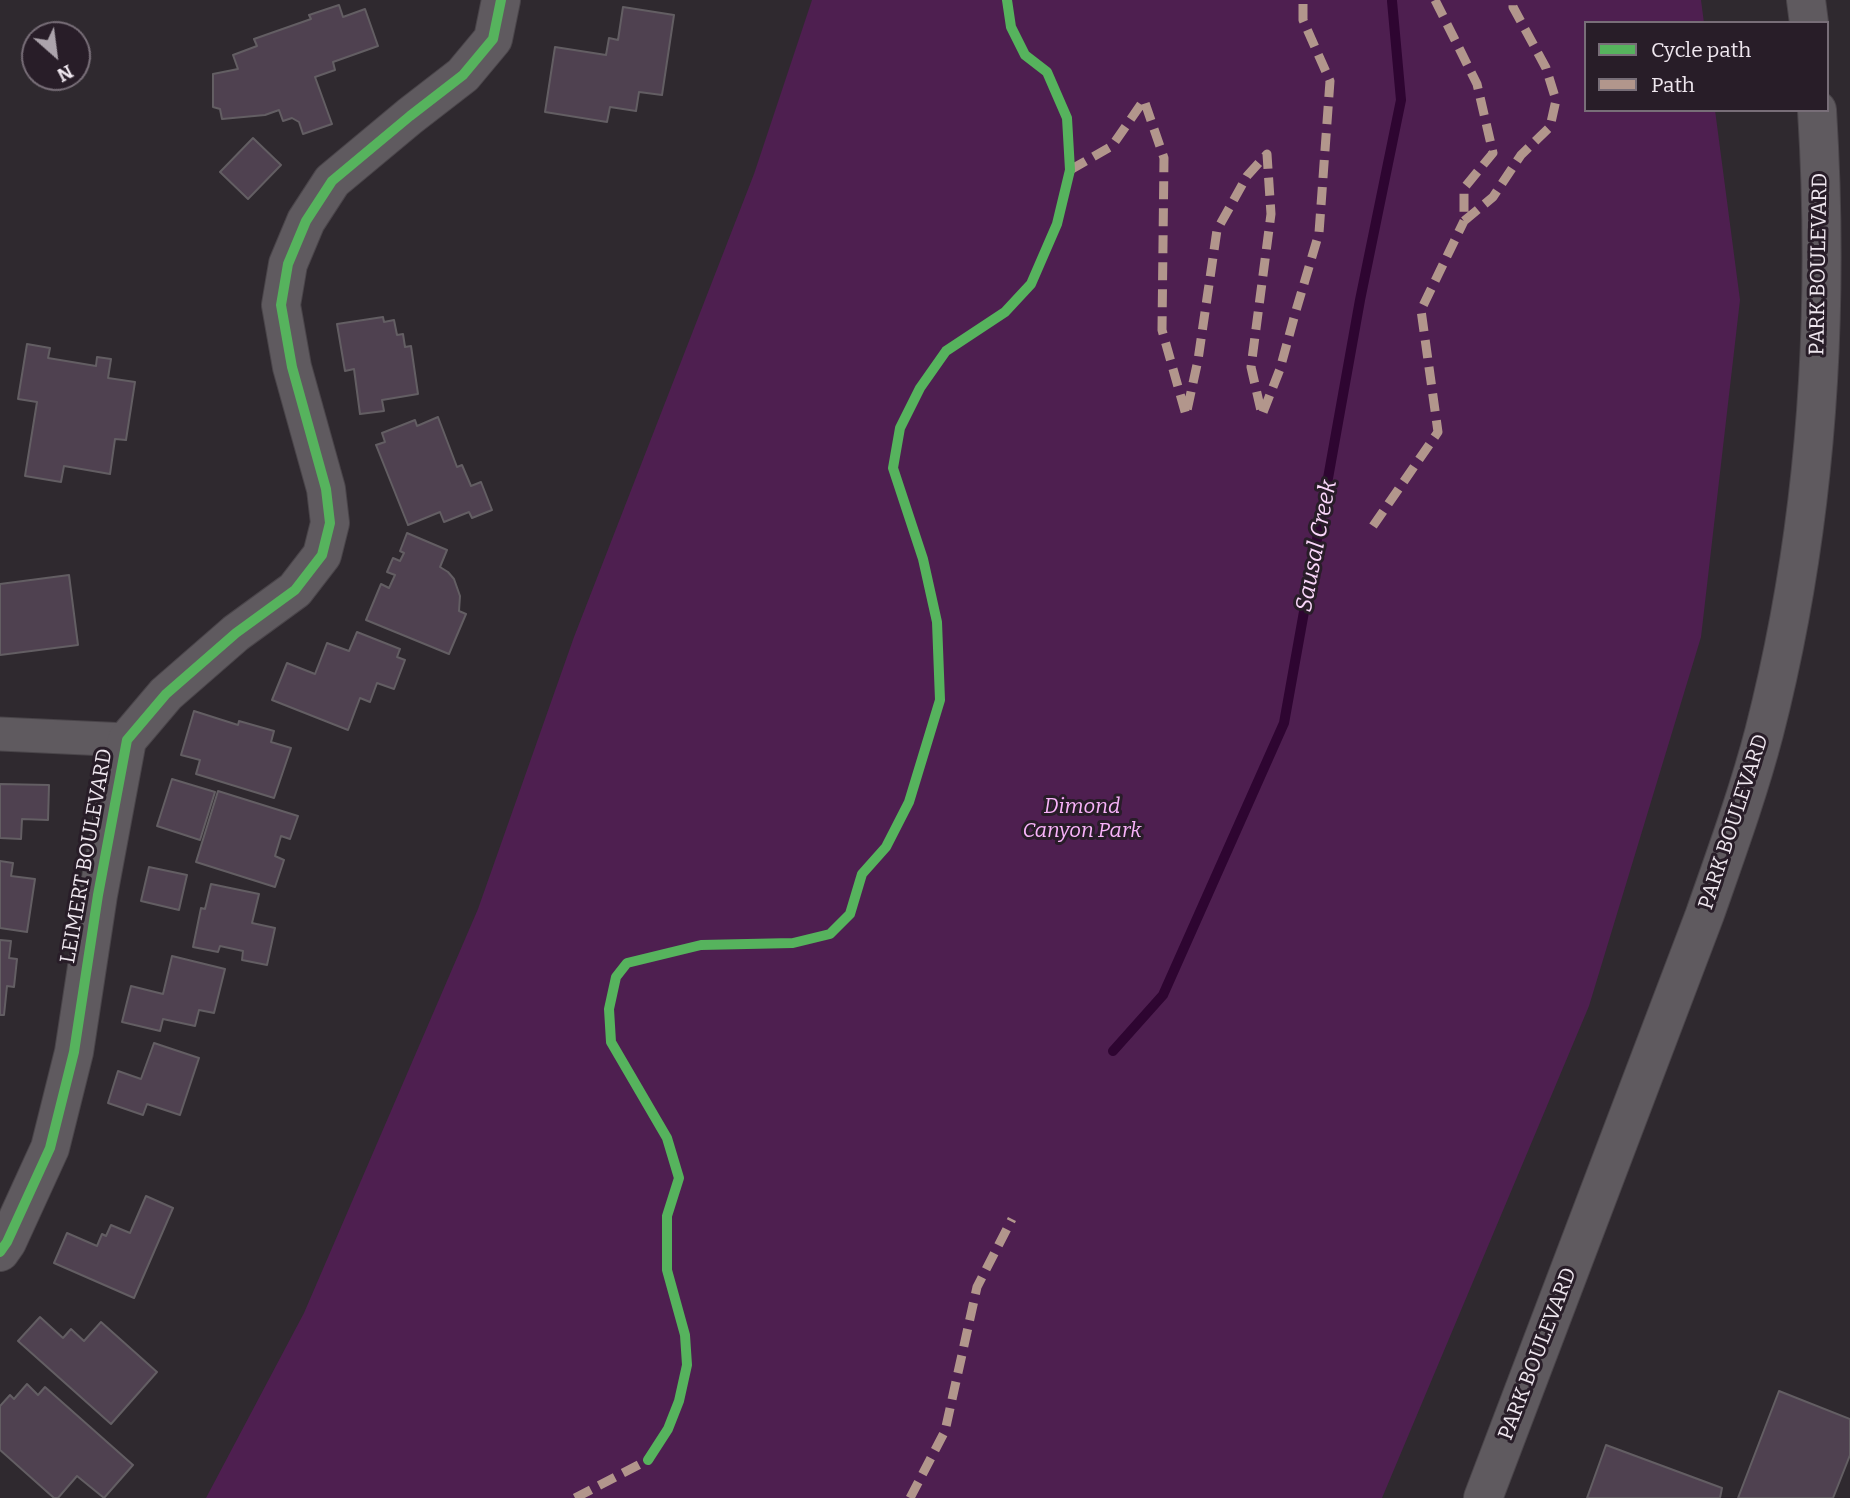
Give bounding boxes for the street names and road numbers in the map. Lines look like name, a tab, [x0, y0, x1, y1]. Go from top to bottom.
street label: PARK BOULEVARD	[1805, 172, 1833, 356]
street label: PARK BOULEVARD	[1694, 731, 1774, 913]
street label: LEIMERT BOULEVARD	[56, 747, 118, 965]
street label: PARK BOULEVARD	[1494, 1264, 1582, 1444]

